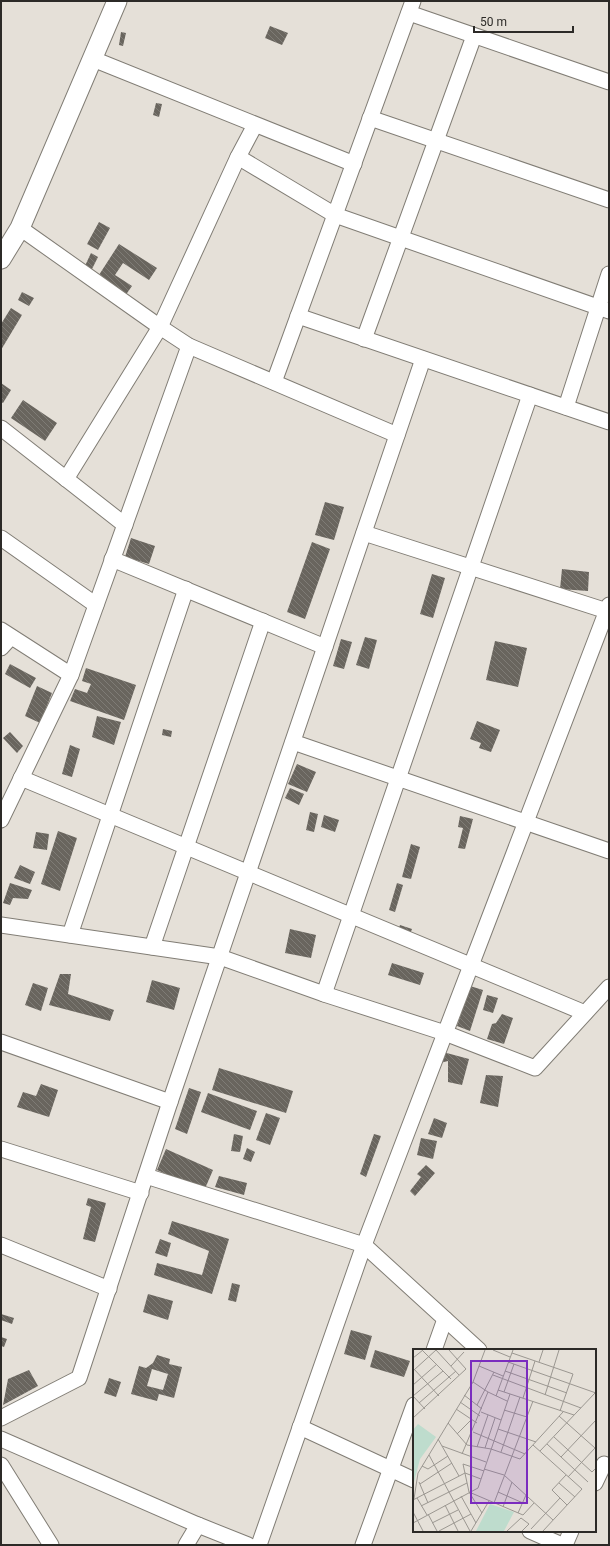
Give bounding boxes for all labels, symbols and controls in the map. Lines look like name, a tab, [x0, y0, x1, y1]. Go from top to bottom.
scale bar	[474, 8, 573, 34]
text: 50 m	[480, 15, 507, 29]
inset map	[413, 1349, 596, 1532]

